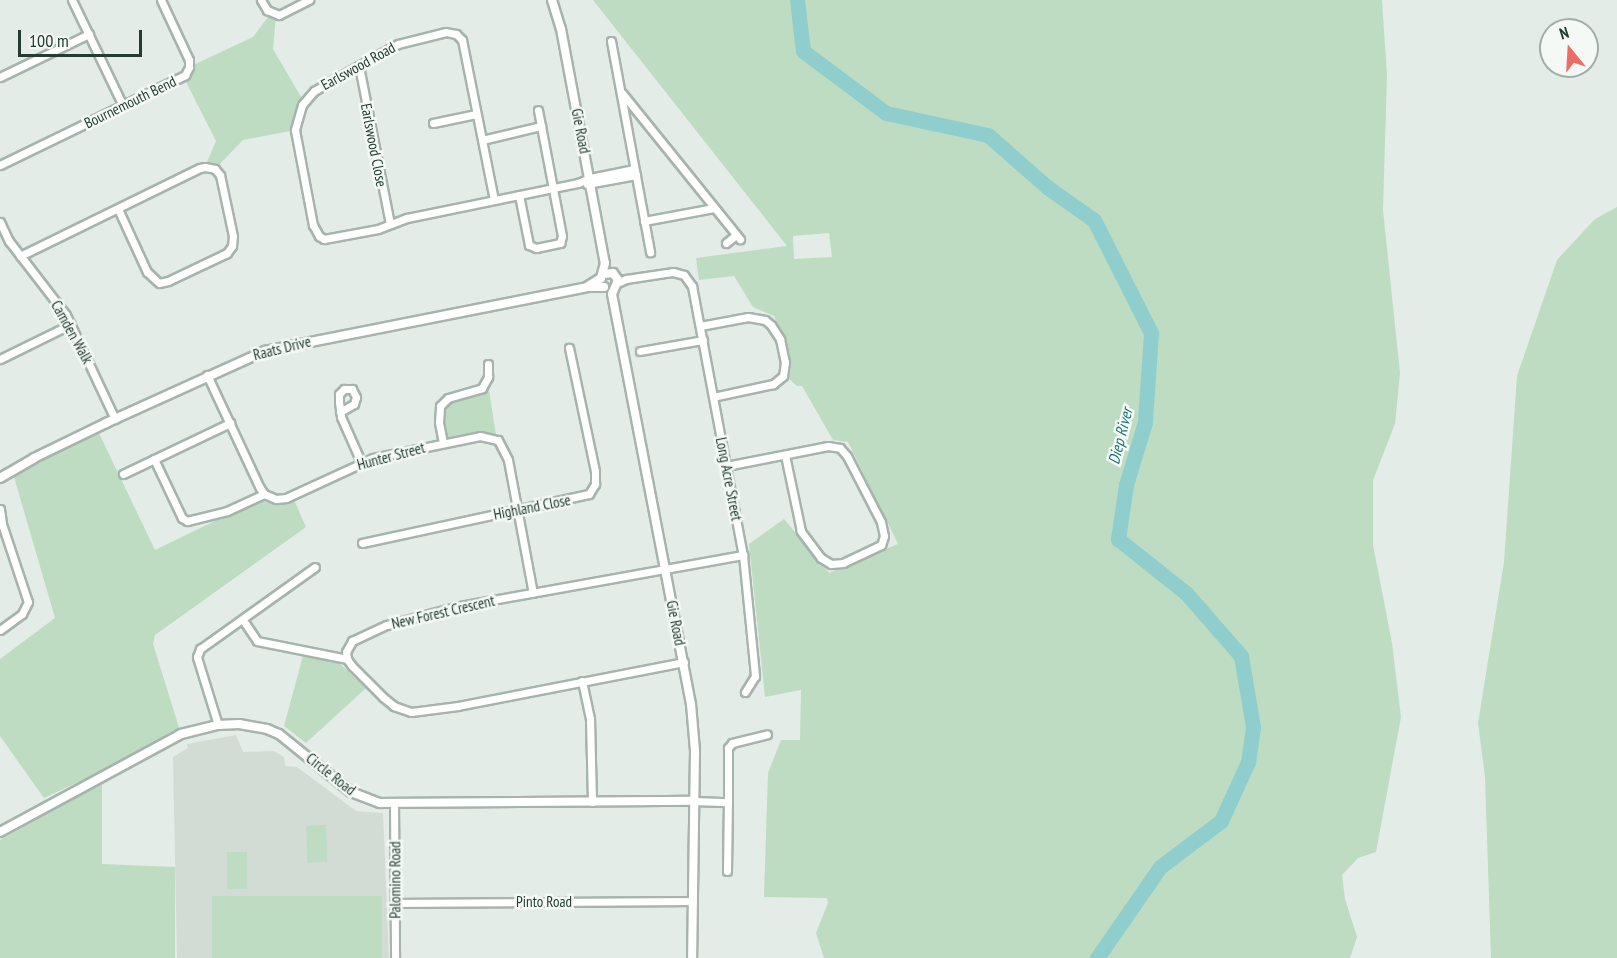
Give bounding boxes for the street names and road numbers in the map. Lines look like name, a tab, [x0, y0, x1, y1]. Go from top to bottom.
street label: Earlswood Road	[318, 38, 398, 94]
street label: Bournemouth Bend	[81, 72, 179, 132]
street label: Earlswood Close	[357, 102, 391, 188]
street label: Gie Road	[568, 107, 594, 155]
street label: Camden Walk	[47, 297, 97, 367]
street label: Raats Drive	[251, 332, 313, 364]
street label: Long Acre Street	[712, 436, 746, 522]
street label: Hunter Street	[355, 438, 427, 474]
street label: Highland Close	[492, 491, 572, 523]
street label: New Forest Crescent	[390, 591, 496, 633]
street label: Gie Road	[663, 599, 689, 647]
street label: Circle Road	[303, 749, 359, 799]
street label: Palomino Road	[386, 841, 404, 919]
street label: Pinto Road	[516, 893, 572, 911]

